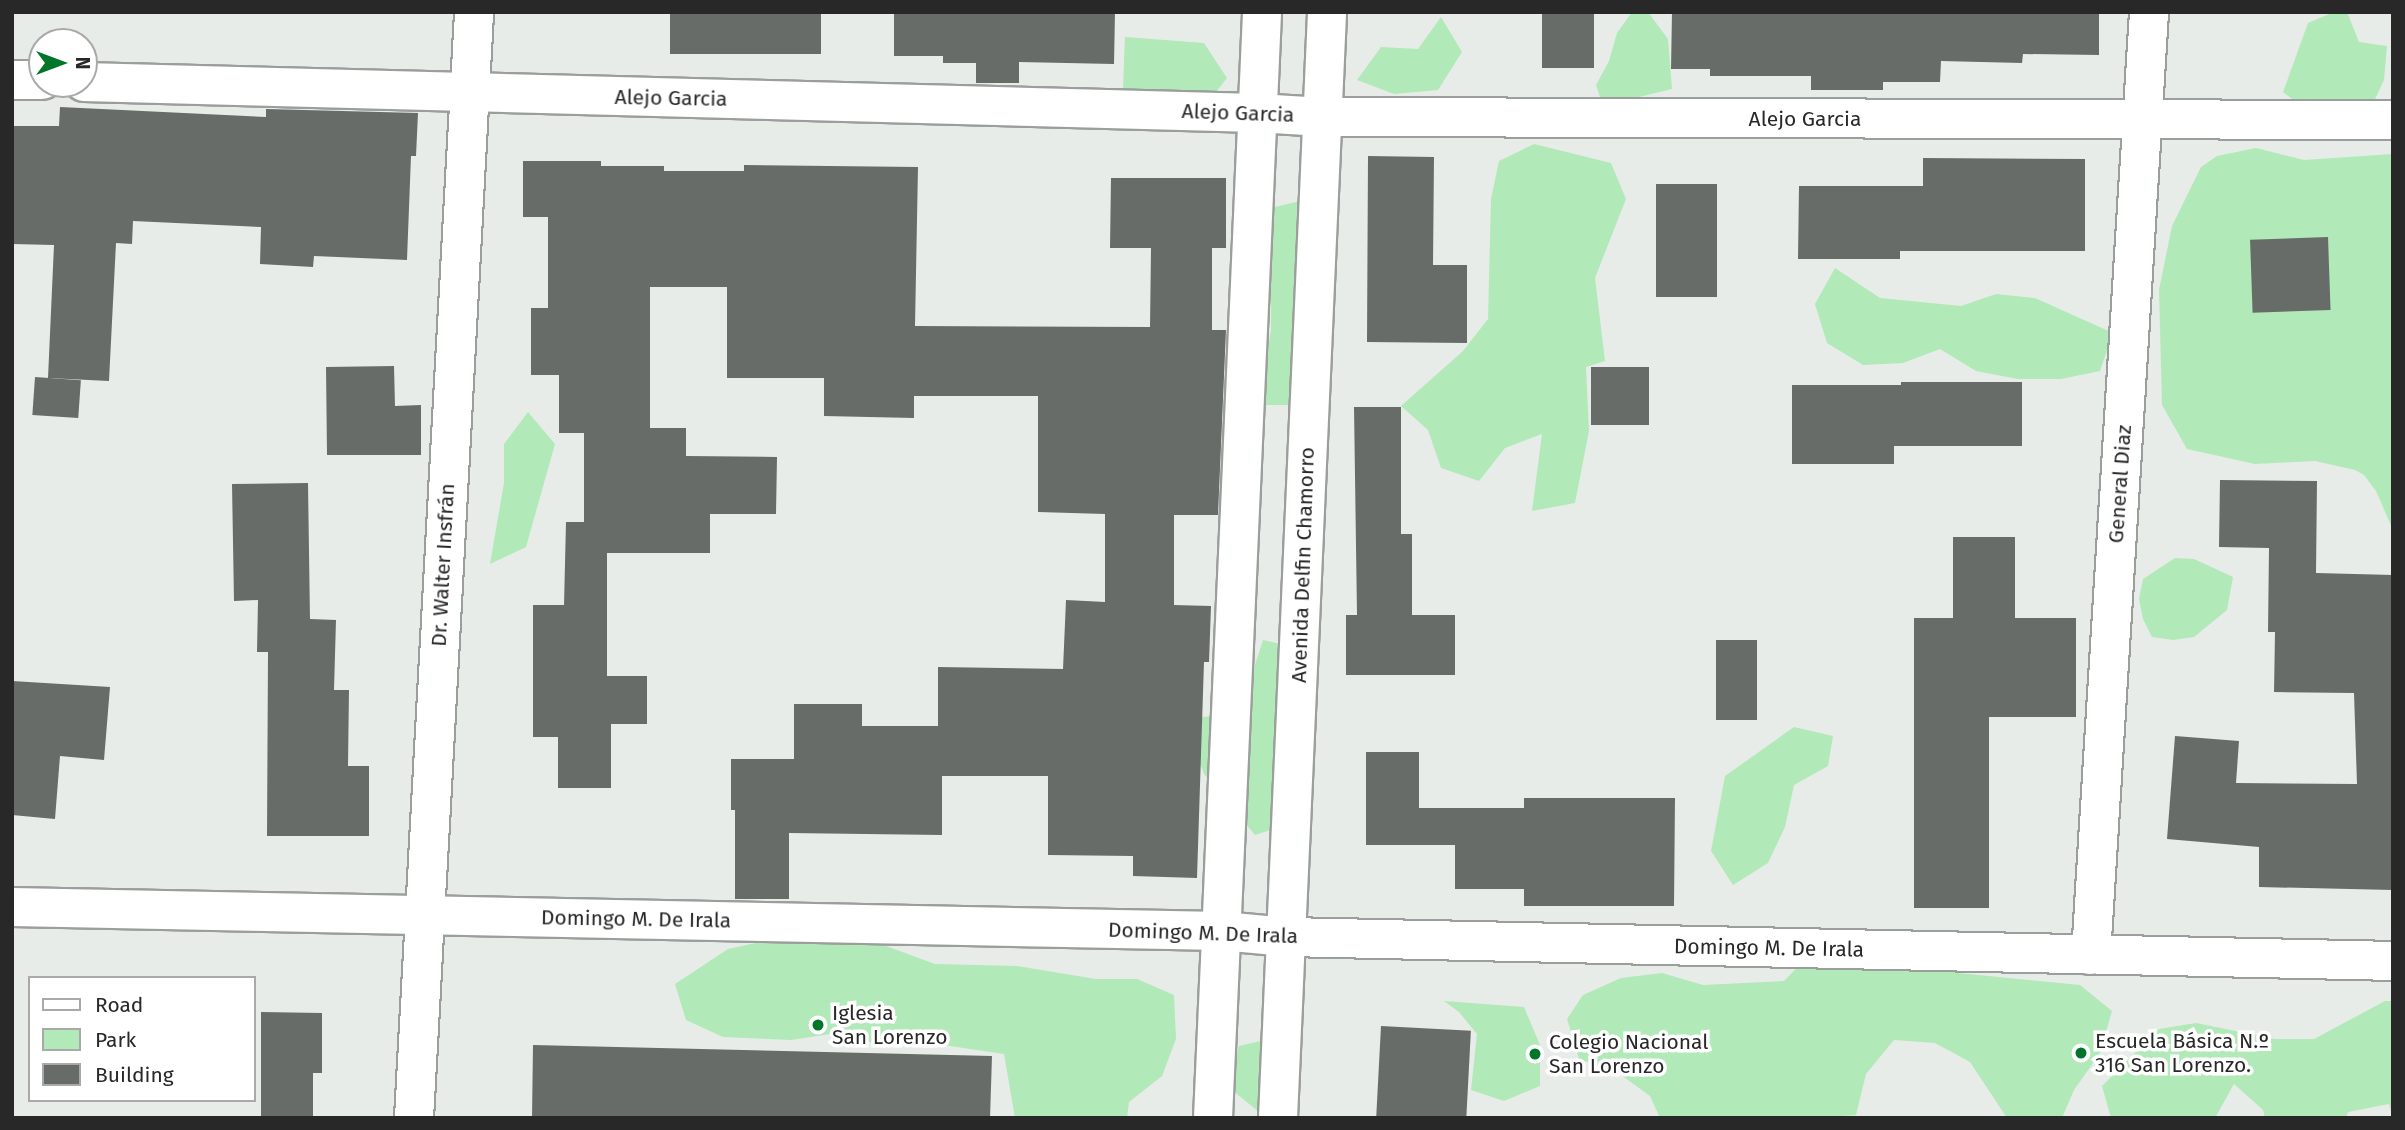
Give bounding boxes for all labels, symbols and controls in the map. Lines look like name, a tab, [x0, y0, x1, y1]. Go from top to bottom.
north arrow	[28, 28, 98, 98]
text: N	[71, 57, 94, 69]
street label: Alejo Garcia	[614, 84, 728, 112]
street label: Alejo Garcia	[1181, 98, 1295, 128]
street label: Alejo Garcia	[1749, 106, 1861, 132]
street label: General Diaz	[2103, 424, 2137, 544]
street label: Avenida Delfin Chamorro	[1286, 447, 1320, 683]
street label: Dr. Walter Insfrán	[426, 483, 460, 647]
street label: Domingo M. De Irala	[541, 905, 731, 933]
street label: Domingo M. De Irala	[1108, 917, 1298, 949]
street label: Domingo M. De Irala	[1674, 934, 1864, 962]
legend	[28, 976, 256, 1102]
text: Road	[95, 992, 143, 1018]
place label: Iglesia San Lorenzo	[832, 1000, 947, 1050]
marker: Iglesia San Lorenzo	[810, 1017, 826, 1033]
text: Park	[95, 1027, 136, 1053]
place label: Escuela Básica N.º 316 San Lorenzo.	[2095, 1028, 2269, 1078]
place label: Colegio Nacional San Lorenzo	[1549, 1029, 1708, 1079]
marker: Escuela Básica N.º 316 San Lorenzo.	[2073, 1045, 2089, 1061]
marker: Colegio Nacional San Lorenzo	[1527, 1046, 1543, 1062]
text: Building	[95, 1062, 174, 1088]

